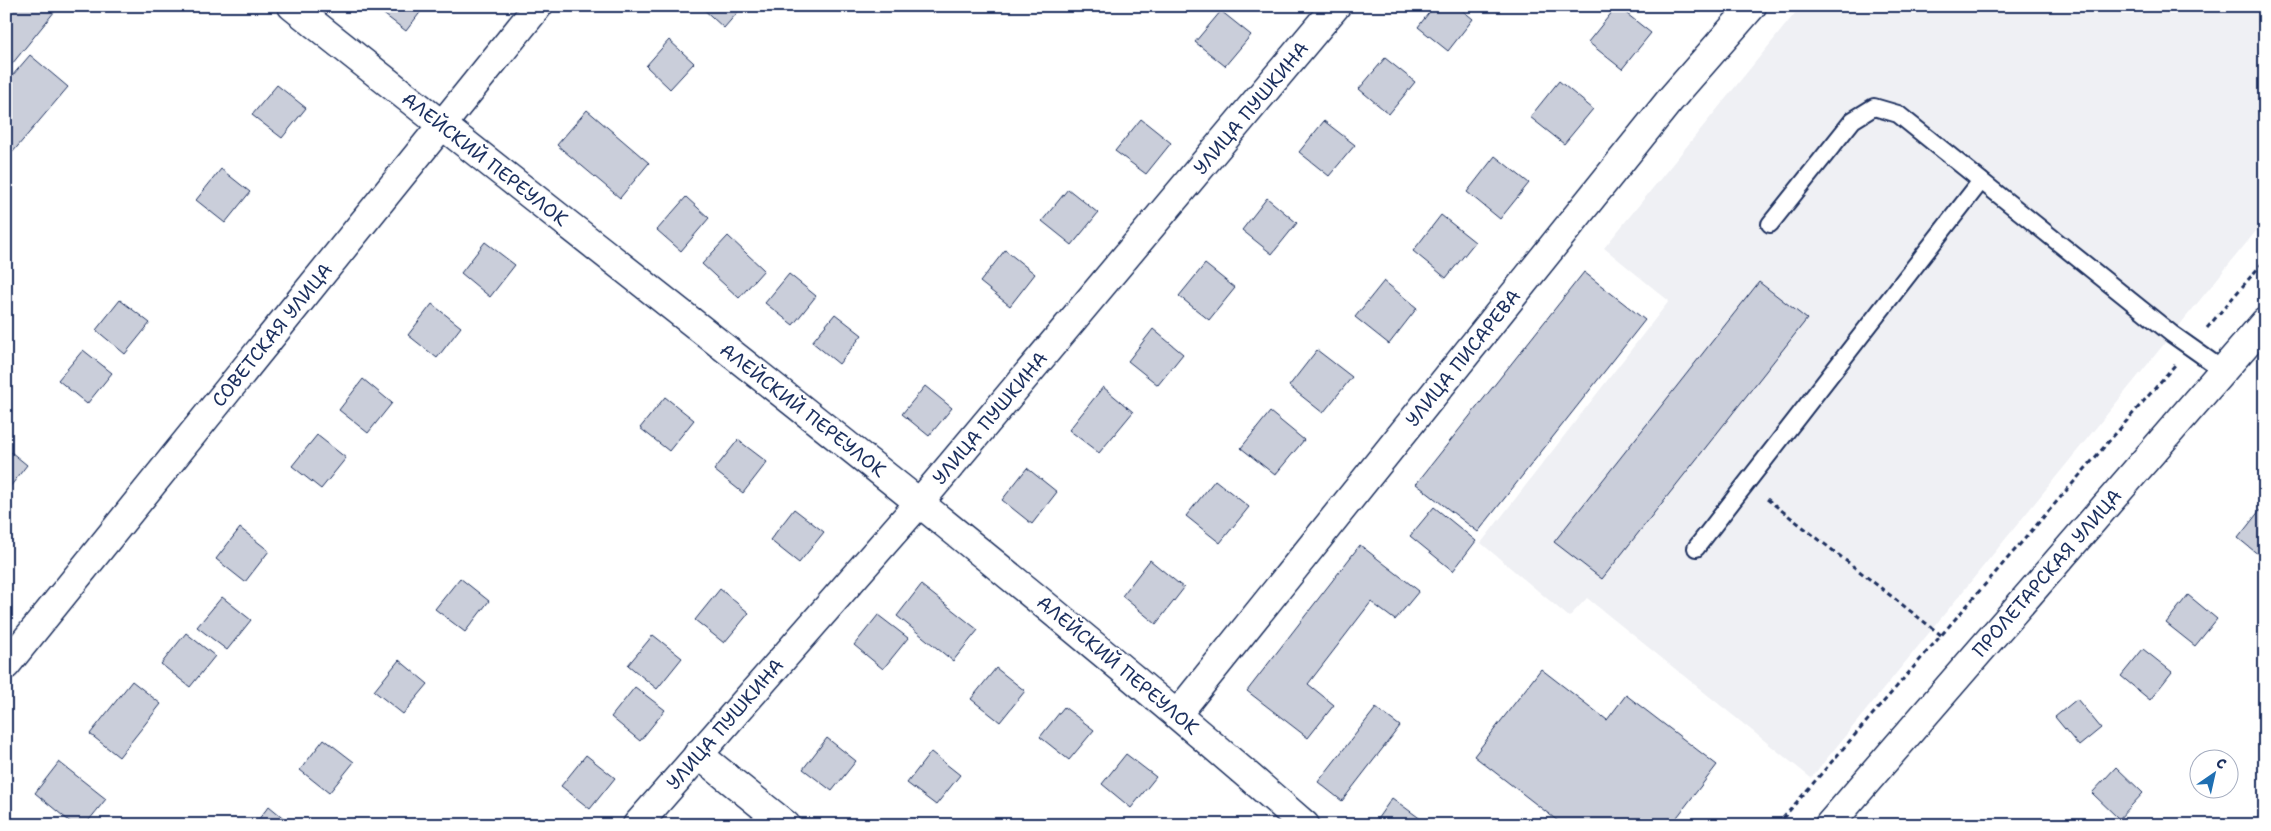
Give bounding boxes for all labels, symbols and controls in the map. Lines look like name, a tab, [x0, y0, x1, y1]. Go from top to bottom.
street label: УЛИЦА ПУШКИНА	[1188, 36, 1314, 180]
street label: АЛЕЙСКИЙ ПЕРЕУЛОК	[397, 86, 573, 232]
street label: СОВЕТСКАЯ УЛИЦА	[206, 258, 338, 412]
street label: УЛИЦА ПИСАРЕВА	[1400, 284, 1526, 432]
street label: АЛЕЙСКИЙ ПЕРЕУЛОК	[715, 337, 891, 483]
street label: УЛИЦА ПУШКИНА	[927, 346, 1053, 490]
street label: ПРОЛЕТАРСКАЯ УЛИЦА	[1967, 483, 2127, 662]
street label: АЛЕЙСКИЙ ПЕРЕУЛОК	[1032, 590, 1204, 740]
street label: УЛИЦА ПУШКИНА	[661, 653, 789, 795]
north arrow	[2188, 748, 2238, 798]
text: С	[2213, 753, 2230, 773]

